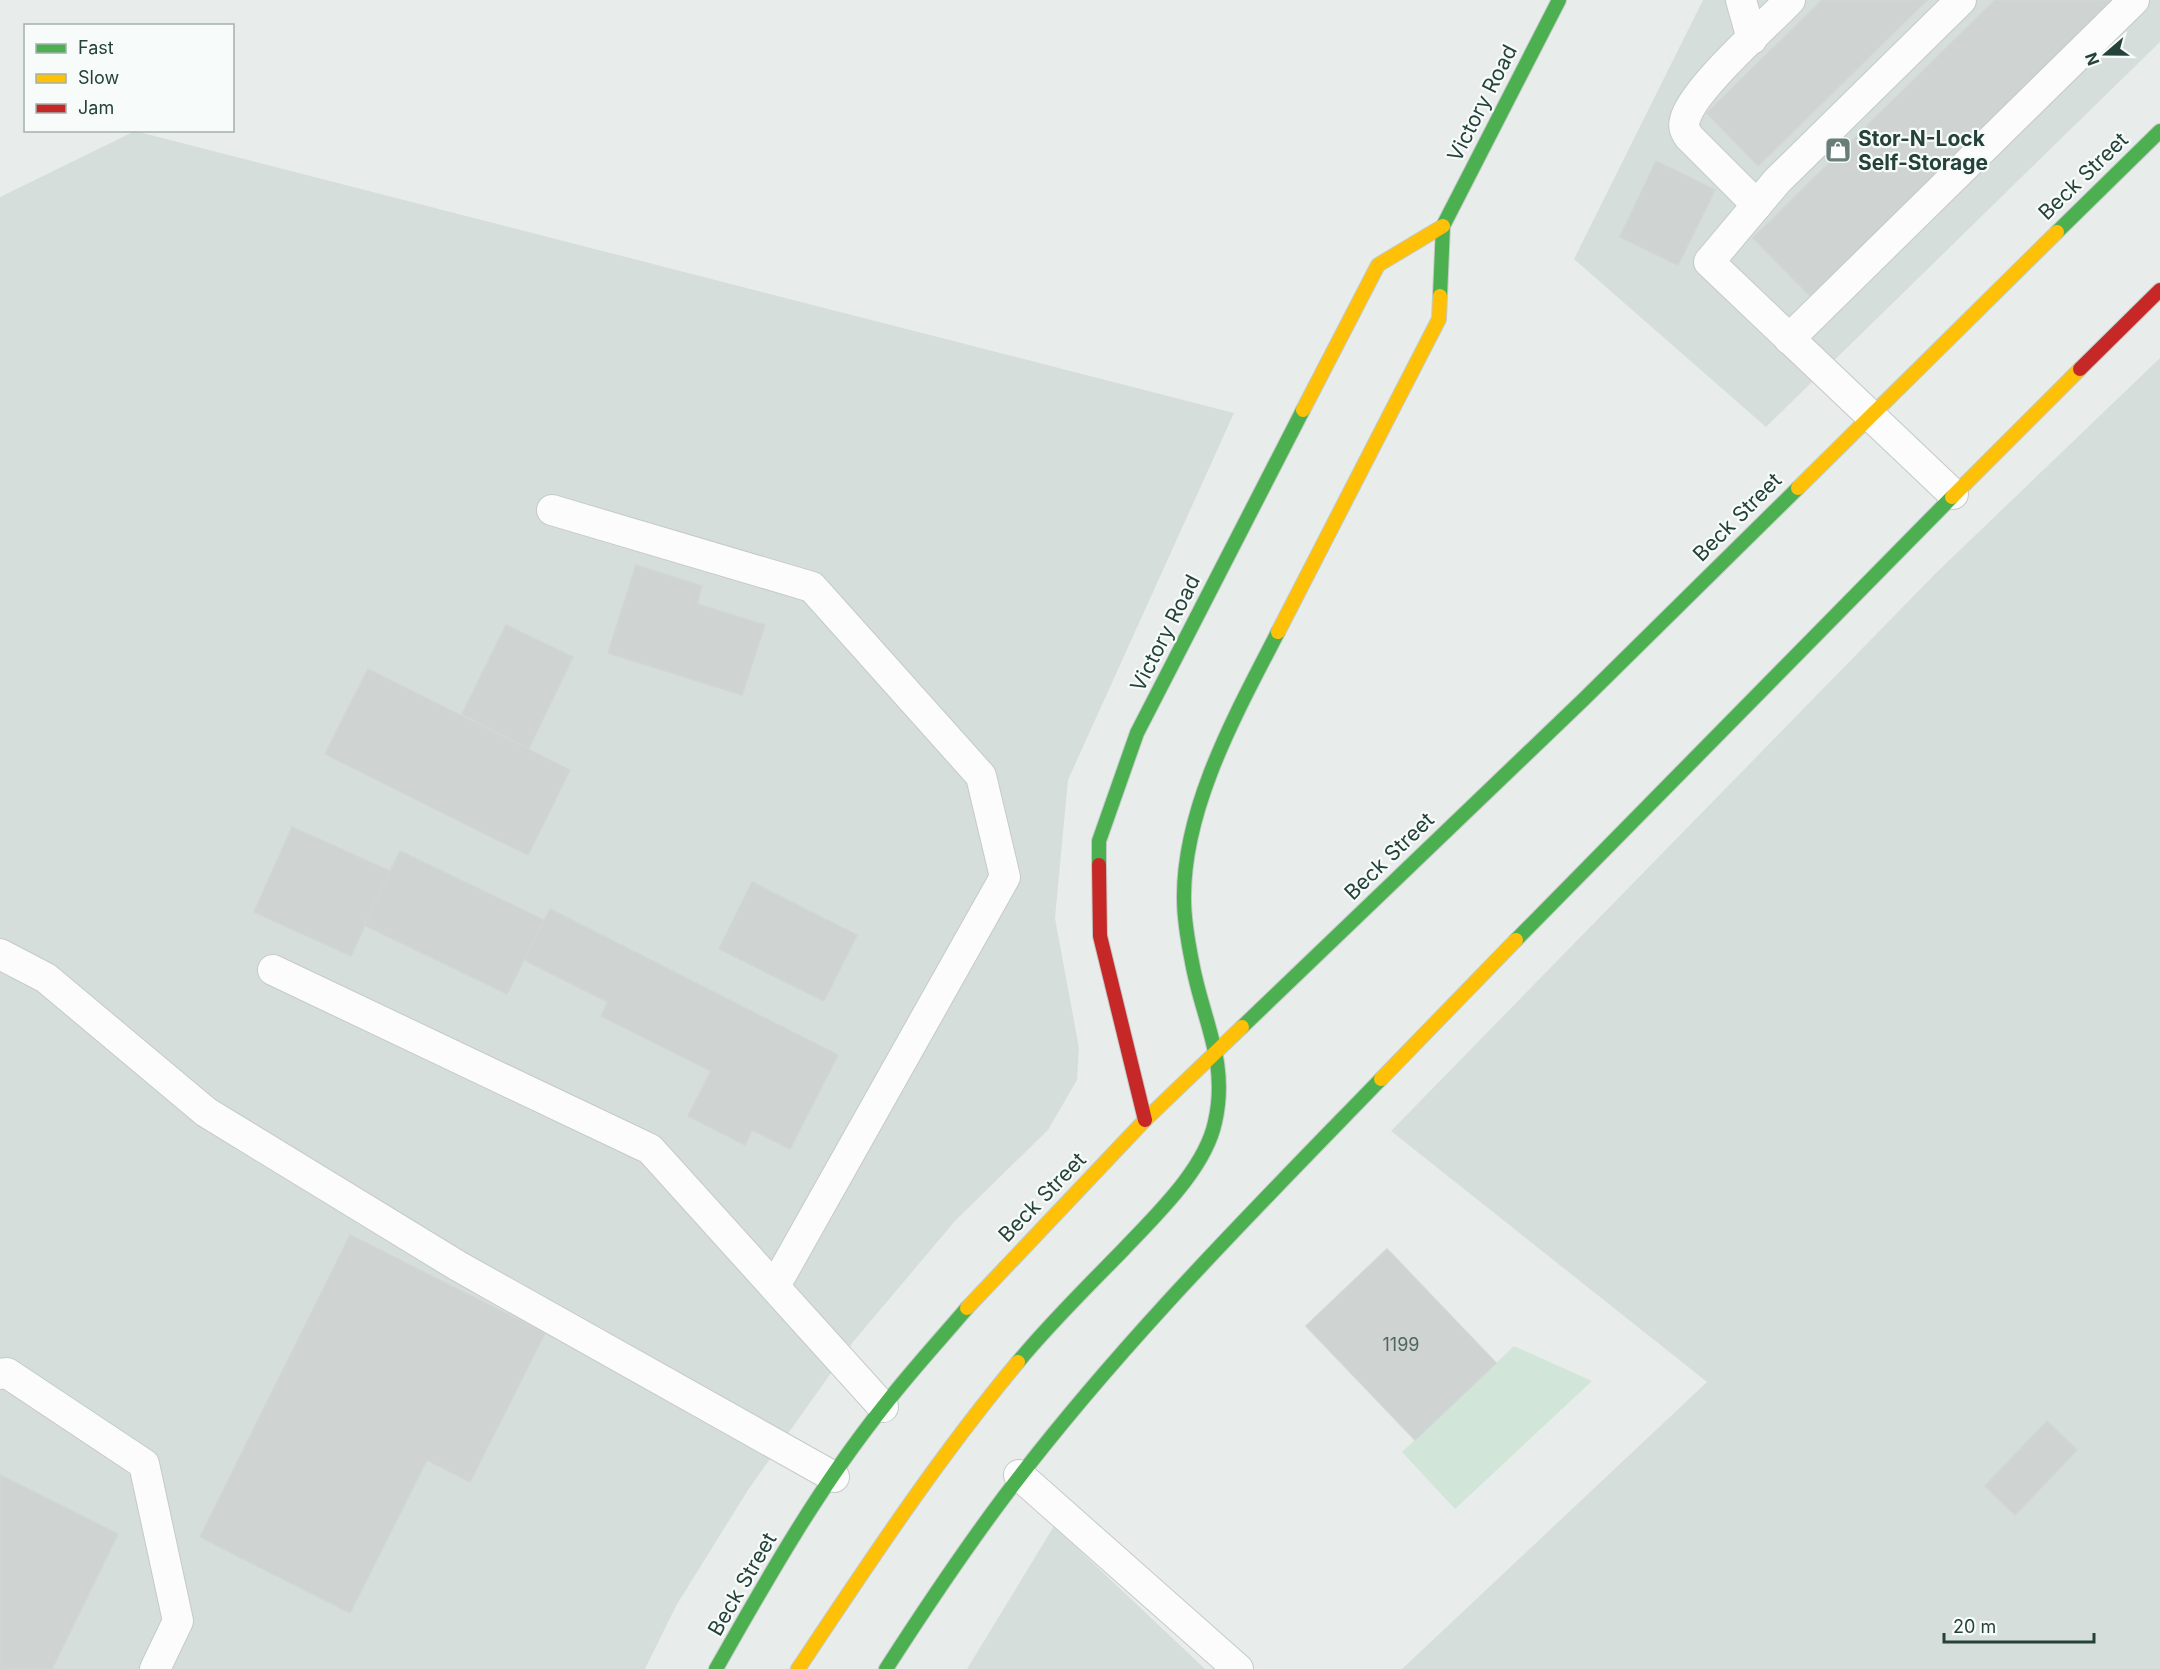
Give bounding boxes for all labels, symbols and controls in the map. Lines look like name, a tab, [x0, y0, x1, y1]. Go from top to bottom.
legend	[24, 24, 234, 132]
north arrow	[2076, 24, 2136, 84]
text: Fast	[78, 37, 114, 58]
street label: Victory Road	[1442, 41, 1522, 165]
text: N	[2080, 50, 2103, 68]
text: Slow	[78, 67, 119, 88]
text: Jam	[78, 97, 114, 118]
place label: Stor-N-Lock Self-Storage	[1858, 126, 1988, 175]
street label: Beck Street	[2033, 127, 2133, 225]
shop icon: Stor-N-Lock Self-Storage	[1823, 135, 1853, 165]
street label: Beck Street	[1688, 468, 1786, 566]
street label: Victory Road	[1125, 571, 1205, 695]
street label: Beck Street	[1339, 807, 1439, 905]
street label: Beck Street	[993, 1147, 1091, 1247]
house number: 1199	[1383, 1334, 1419, 1355]
street label: Beck Street	[703, 1528, 782, 1640]
scale bar	[1944, 1606, 2094, 1644]
text: 20 m	[1953, 1616, 1996, 1637]

